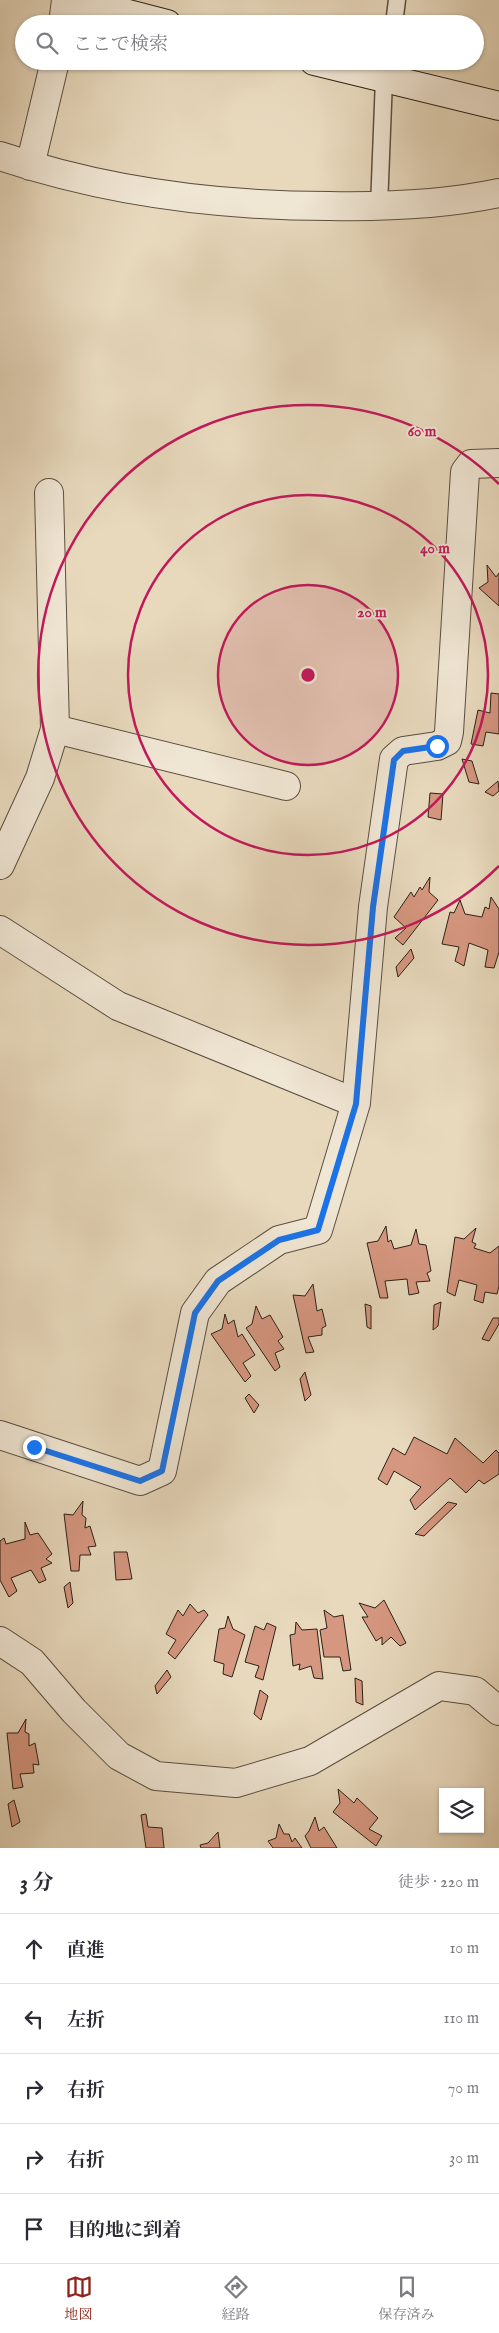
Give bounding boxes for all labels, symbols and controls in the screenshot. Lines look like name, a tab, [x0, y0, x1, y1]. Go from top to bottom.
search box	[15, 15, 484, 70]
icon: search	[33, 29, 61, 57]
text: ここで検索	[73, 33, 168, 57]
text: 60 m	[408, 422, 437, 441]
text: 40 m	[420, 539, 450, 558]
text: 20 m	[357, 603, 387, 622]
centre of rings	[299, 666, 317, 684]
route start	[426, 735, 449, 758]
route end	[23, 1436, 46, 1459]
map controls	[439, 1788, 484, 1833]
button: layers	[439, 1788, 484, 1833]
text: 3 分	[20, 1870, 53, 1897]
text: 徒歩 · 220 m	[398, 1873, 479, 1893]
icon: ahead	[20, 1935, 48, 1963]
text: 直進	[67, 1939, 105, 1963]
text: 10 m	[449, 1939, 479, 1959]
icon: left	[20, 2005, 48, 2033]
text: 左折	[67, 2009, 105, 2033]
text: 110 m	[443, 2009, 479, 2029]
icon: right	[20, 2075, 48, 2103]
text: 右折	[67, 2079, 105, 2103]
text: 70 m	[448, 2079, 479, 2099]
icon: right	[20, 2145, 48, 2173]
text: 右折	[67, 2149, 105, 2173]
text: 30 m	[449, 2149, 479, 2169]
icon: arrive	[20, 2215, 48, 2243]
text: 目的地に到着	[67, 2219, 181, 2243]
tab: 地図	[65, 2273, 93, 2324]
tab: 経路	[222, 2273, 250, 2324]
tab: 保存済み	[379, 2273, 435, 2324]

